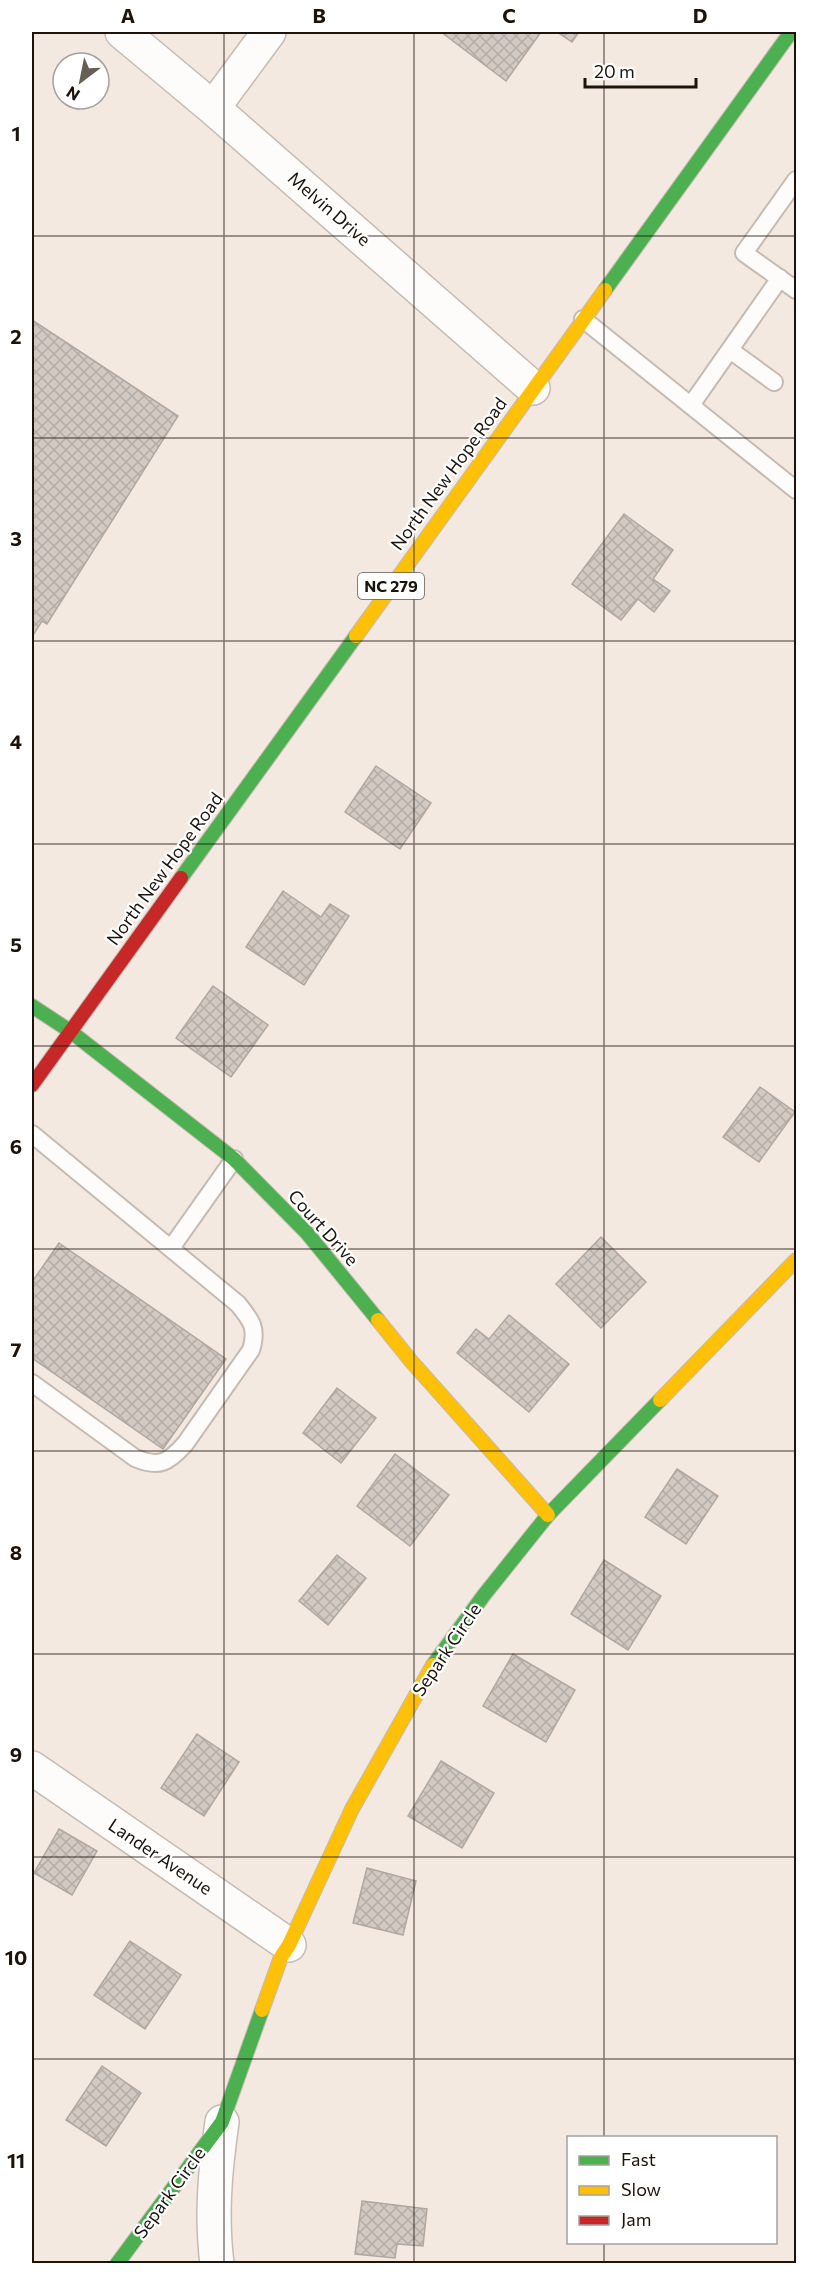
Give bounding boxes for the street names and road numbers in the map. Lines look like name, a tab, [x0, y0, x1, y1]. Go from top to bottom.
street label: Melvin Drive	[284, 166, 375, 250]
street label: North New Hope Road	[385, 393, 511, 554]
road number: NC 279	[358, 573, 424, 599]
street label: North New Hope Road	[101, 788, 227, 949]
street label: Court Drive	[284, 1185, 364, 1270]
street label: Separk Circle	[407, 1599, 485, 1700]
street label: Lander Avenue	[104, 1813, 217, 1899]
street label: Separk Circle	[129, 2143, 210, 2242]

